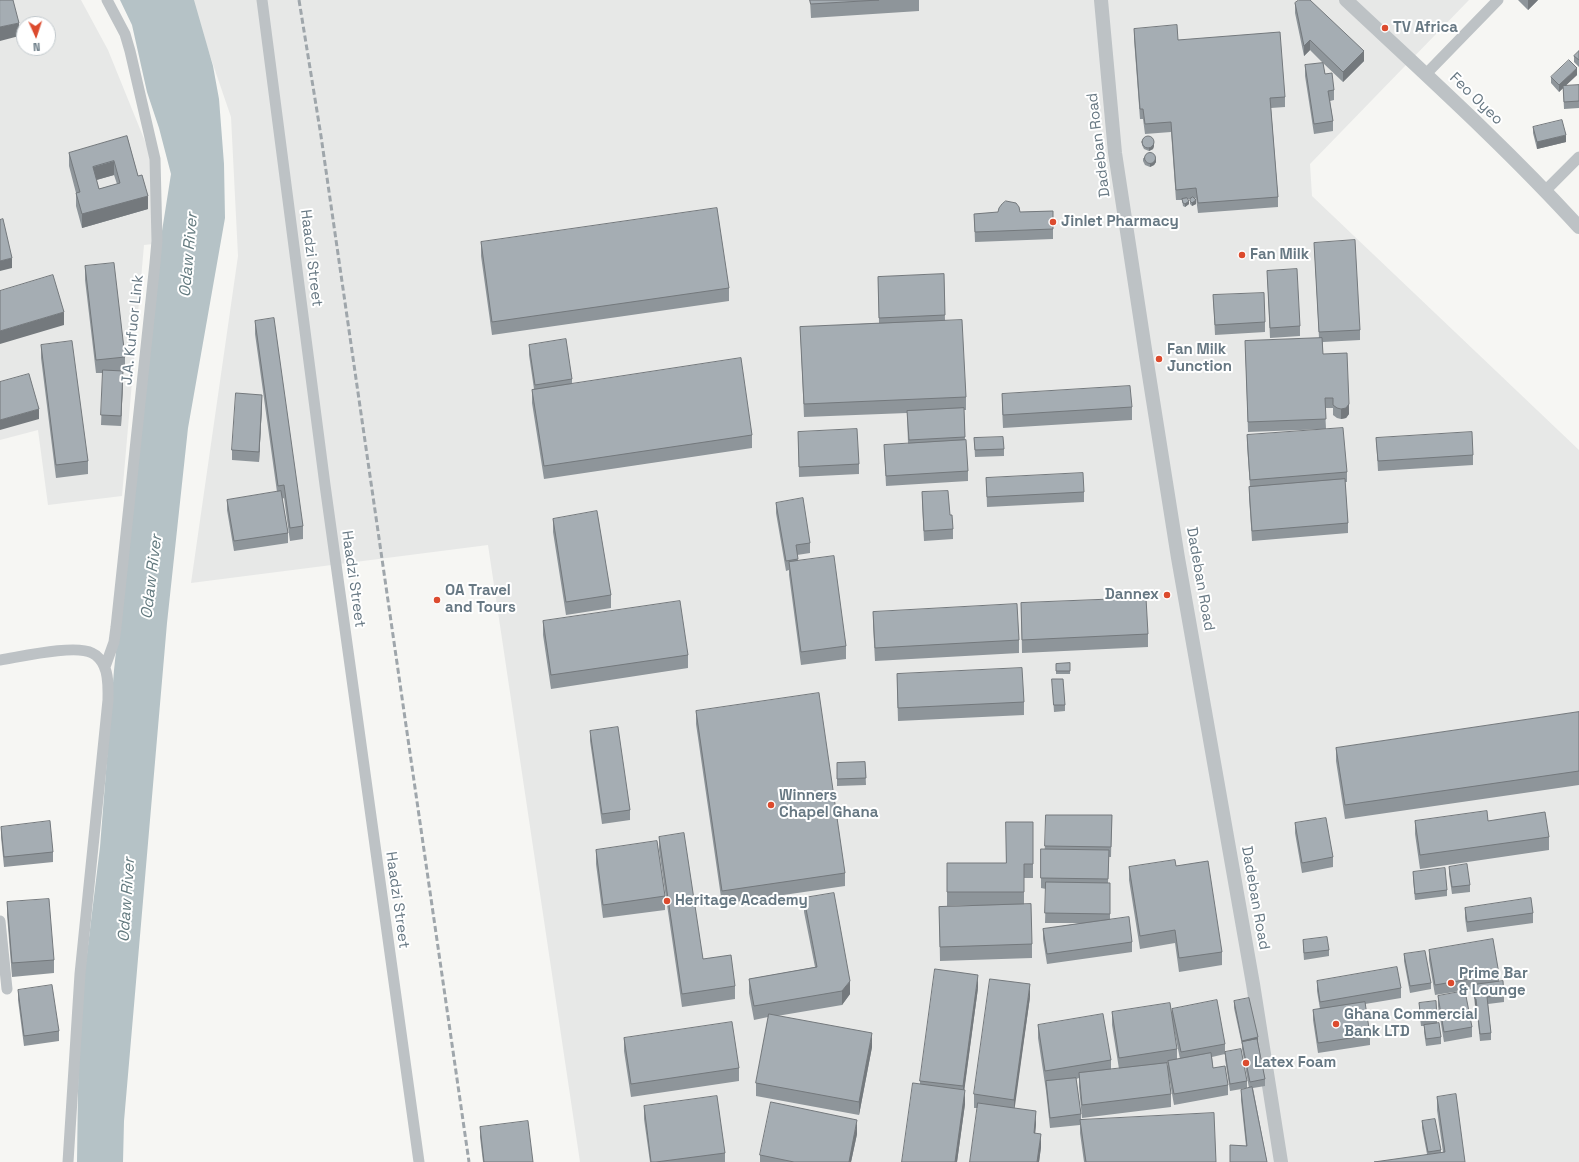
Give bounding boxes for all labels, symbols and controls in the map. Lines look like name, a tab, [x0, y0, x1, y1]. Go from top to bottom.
north arrow	[16, 16, 56, 56]
place label: TV Africa	[1393, 19, 1458, 37]
marker: TV Africa	[1380, 23, 1390, 33]
text: N	[33, 40, 41, 54]
street label: Feo Oyeo	[1446, 69, 1506, 129]
street label: Dadeban Road	[1084, 92, 1114, 198]
street label: Haadzi Street	[296, 208, 326, 308]
water label: Odaw River	[176, 212, 202, 298]
place label: Jinlet Pharmacy	[1061, 213, 1179, 231]
marker: Jinlet Pharmacy	[1048, 217, 1058, 227]
place label: Fan Milk	[1250, 246, 1309, 264]
marker: Fan Milk	[1237, 250, 1247, 260]
street label: J.A. Kufuor Link	[118, 274, 148, 386]
place label: Fan Milk Junction	[1167, 341, 1232, 376]
marker: Fan Milk Junction	[1154, 354, 1164, 364]
street label: Dadeban Road	[1182, 526, 1218, 632]
street label: Haadzi Street	[337, 529, 369, 629]
water label: Odaw River	[137, 534, 167, 620]
place label: OA Travel and Tours	[445, 582, 516, 617]
place label: Dannex	[1105, 586, 1159, 604]
marker: Dannex	[1162, 590, 1172, 600]
marker: OA Travel and Tours	[432, 595, 442, 605]
place label: Winners Chapel Ghana	[779, 787, 878, 822]
marker: Winners Chapel Ghana	[766, 800, 776, 810]
street label: Dadeban Road	[1237, 845, 1273, 951]
street label: Haadzi Street	[381, 850, 413, 950]
water label: Odaw River	[114, 857, 140, 943]
place label: Heritage Academy	[675, 892, 808, 910]
marker: Heritage Academy	[662, 896, 672, 906]
place label: Prime Bar & Lounge	[1459, 965, 1528, 1000]
marker: Prime Bar & Lounge	[1446, 978, 1456, 988]
place label: Ghana Commercial Bank LTD	[1344, 1006, 1478, 1041]
marker: Ghana Commercial Bank LTD	[1331, 1019, 1341, 1029]
place label: Latex Foam	[1254, 1054, 1336, 1072]
marker: Latex Foam	[1241, 1058, 1251, 1068]

